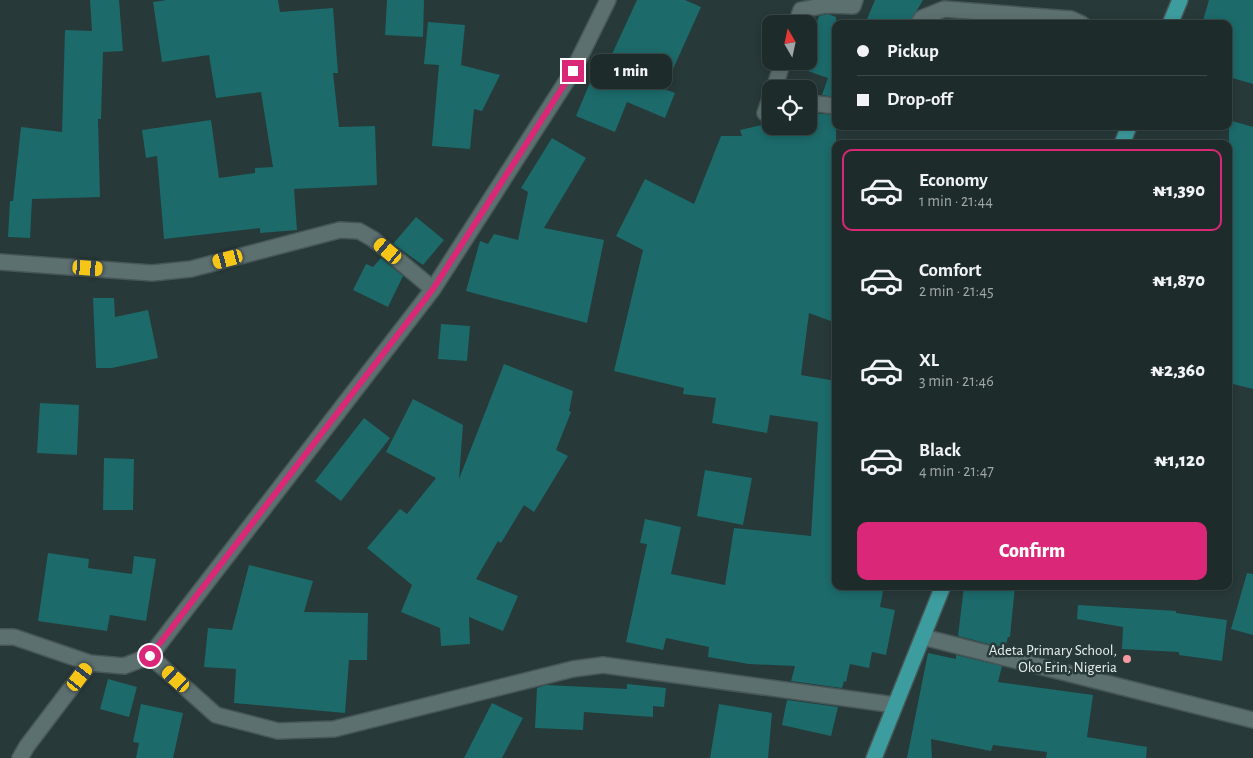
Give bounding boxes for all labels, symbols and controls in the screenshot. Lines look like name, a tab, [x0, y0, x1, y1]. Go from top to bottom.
north arrow	[762, 15, 818, 70]
map controls	[762, 15, 817, 135]
text: Pickup	[887, 42, 939, 61]
callout: 1 min	[590, 54, 673, 88]
route end	[562, 60, 584, 82]
text: 1 min	[614, 63, 648, 79]
button: locate	[762, 80, 817, 135]
text: Drop-off	[887, 90, 952, 109]
icon: car	[859, 168, 904, 213]
text: Economy	[919, 171, 988, 190]
text: ₦1,390	[1153, 181, 1205, 200]
text: 1 min · 21:44	[919, 193, 993, 209]
car	[371, 236, 404, 266]
car	[211, 248, 244, 270]
icon: car	[859, 258, 904, 303]
car	[72, 259, 103, 277]
text: Comfort	[919, 261, 981, 280]
text: ₦1,870	[1152, 271, 1205, 290]
text: 2 min · 21:45	[919, 283, 994, 299]
icon: car	[859, 348, 904, 393]
text: XL	[919, 351, 939, 370]
text: ₦2,360	[1151, 361, 1205, 380]
text: 3 min · 21:46	[919, 373, 994, 389]
icon: car	[859, 438, 904, 483]
text: Black	[919, 441, 961, 460]
text: ₦1,120	[1154, 451, 1205, 470]
text: 4 min · 21:47	[919, 463, 994, 479]
button: Confirm	[857, 522, 1207, 580]
place label: Adeta Primary School, Oko Erin, Nigeria	[989, 643, 1117, 675]
route start	[139, 645, 161, 667]
marker: Adeta Primary School, Oko Erin, Nigeria	[1121, 653, 1133, 665]
car	[64, 661, 95, 693]
car	[159, 663, 192, 695]

